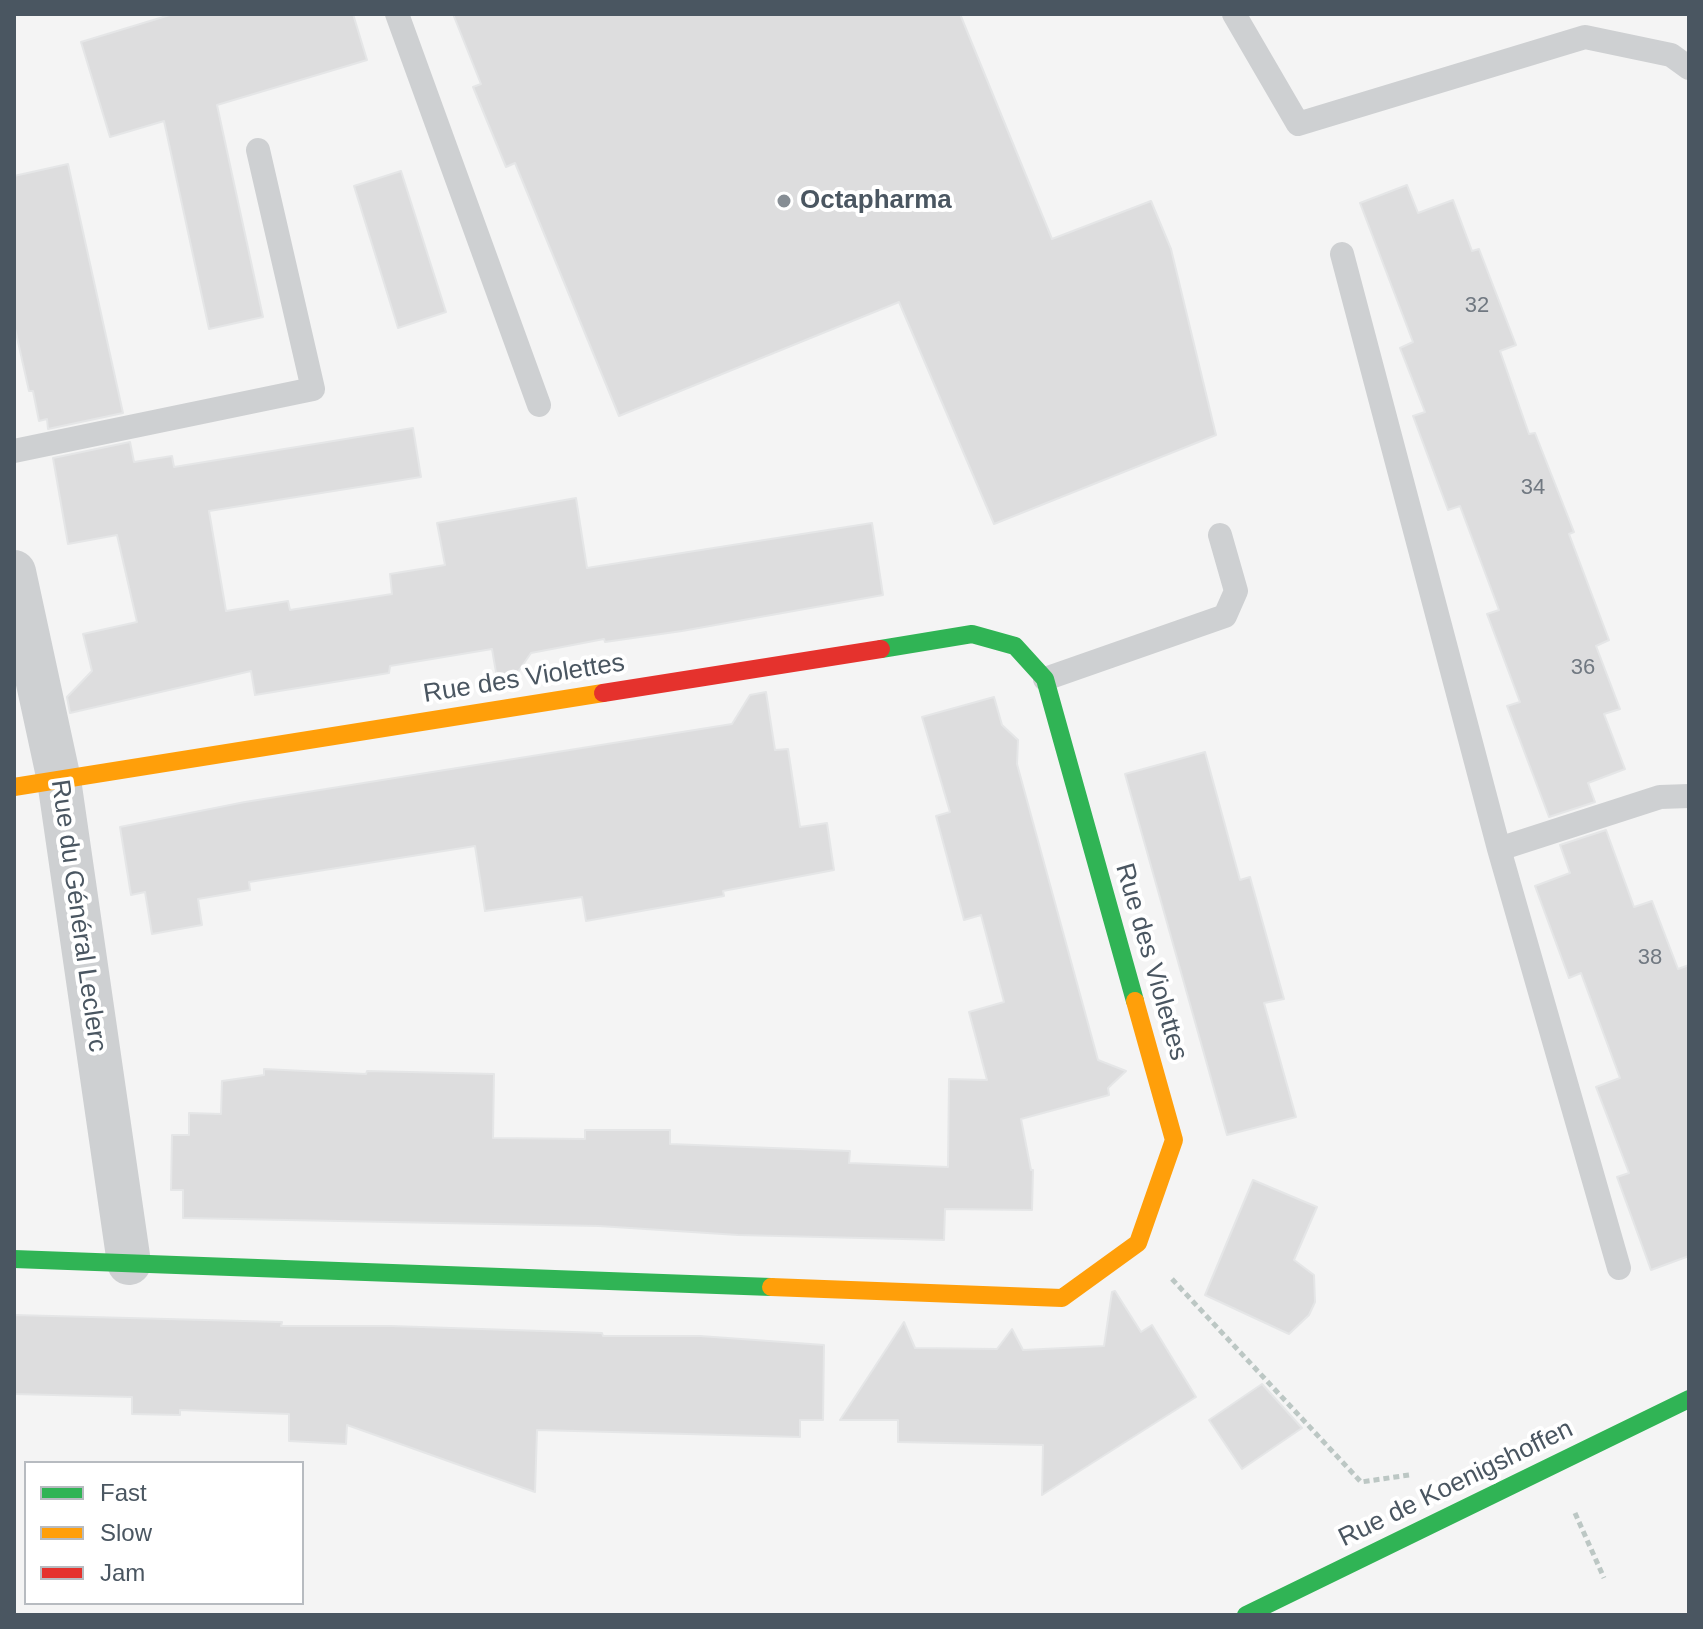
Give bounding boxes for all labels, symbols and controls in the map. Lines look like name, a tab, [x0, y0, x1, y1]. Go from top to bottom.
place label: Octapharma	[800, 185, 952, 217]
marker: Octapharma	[775, 192, 793, 210]
house number: 32	[1465, 293, 1489, 319]
house number: 34	[1521, 475, 1545, 501]
street label: Rue des Violettes	[421, 648, 627, 710]
house number: 36	[1571, 655, 1595, 681]
street label: Rue du Général Leclerc	[43, 778, 113, 1054]
street label: Rue des Violettes	[1108, 860, 1194, 1064]
house number: 38	[1638, 945, 1662, 971]
street label: Rue de Koenigshoffen	[1334, 1414, 1578, 1554]
legend	[24, 1461, 304, 1605]
text: Fast	[100, 1479, 147, 1506]
text: Slow	[100, 1519, 152, 1546]
text: Jam	[100, 1559, 145, 1586]

